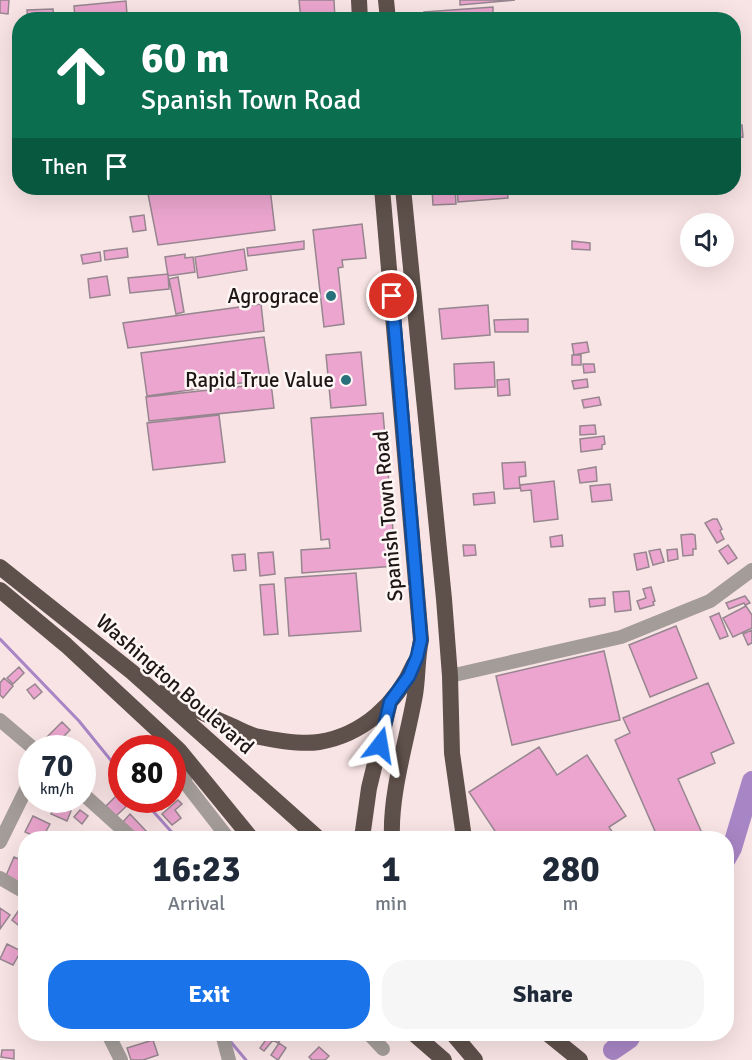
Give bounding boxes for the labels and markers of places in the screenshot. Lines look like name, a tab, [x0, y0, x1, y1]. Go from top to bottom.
pin	[366, 270, 417, 321]
place label: Agrograce	[227, 283, 319, 309]
marker: Agrograce	[324, 289, 338, 303]
place label: Rapid True Value	[185, 367, 334, 393]
marker: Rapid True Value	[339, 373, 353, 387]

